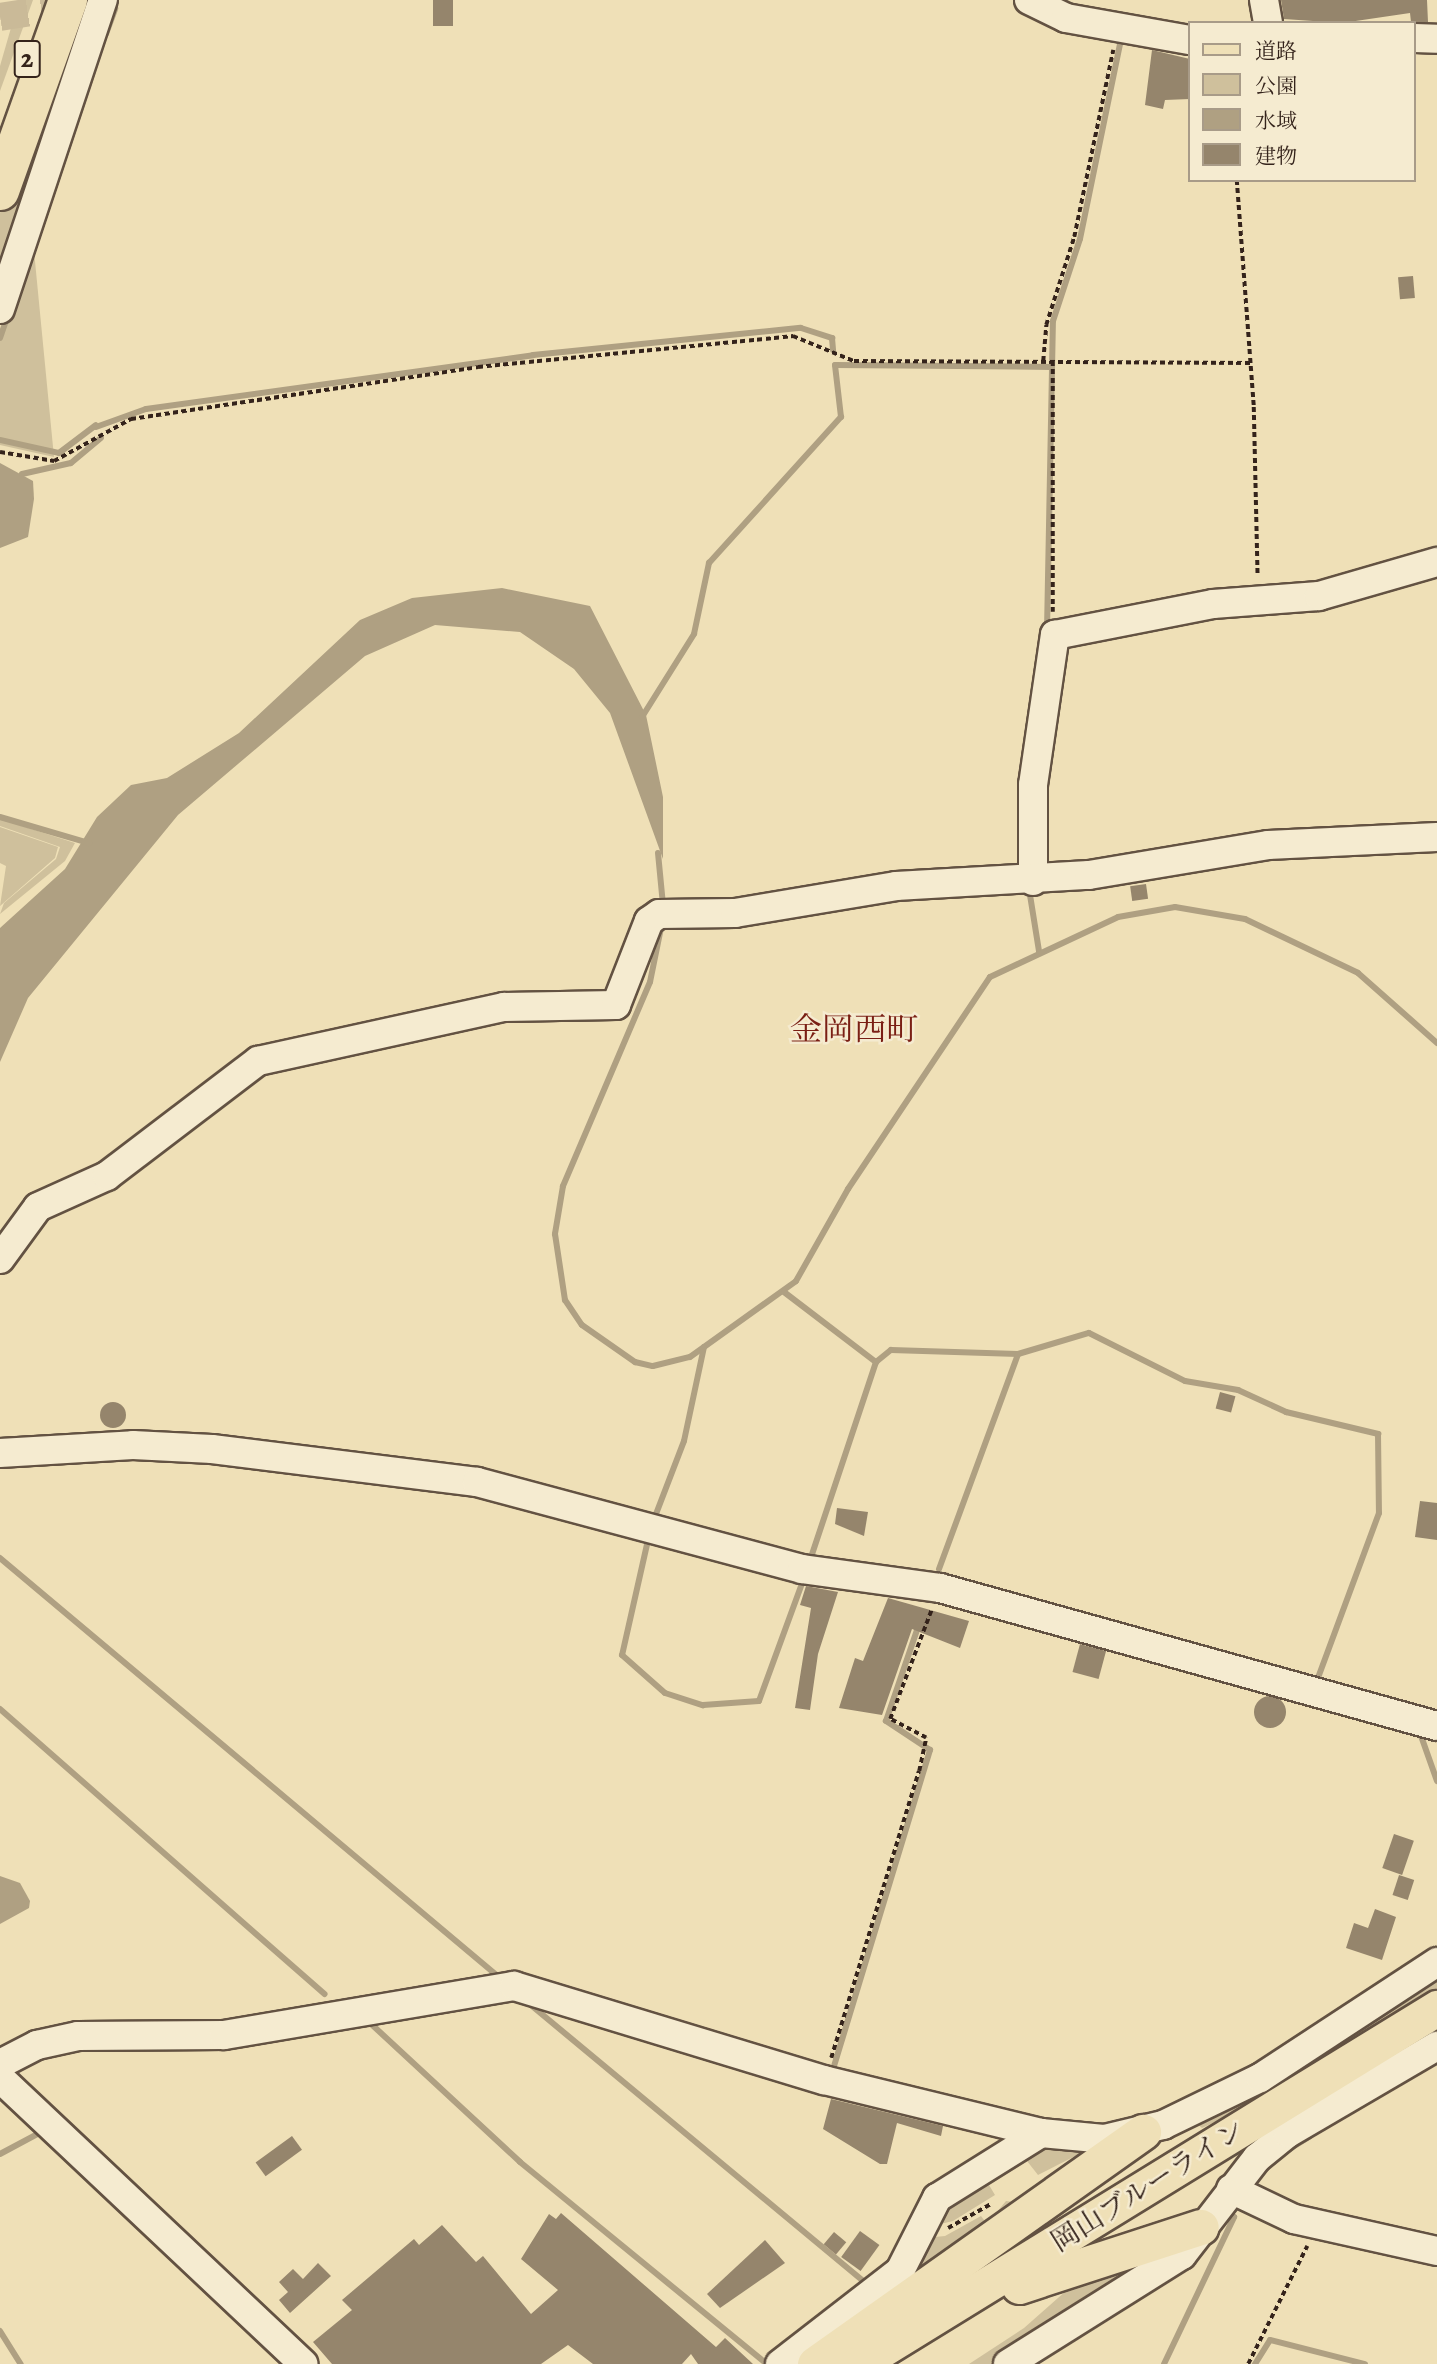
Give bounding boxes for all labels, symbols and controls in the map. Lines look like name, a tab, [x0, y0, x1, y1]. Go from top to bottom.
legend	[1188, 21, 1416, 182]
road number: 2	[13, 36, 41, 82]
text: 道路	[1255, 37, 1297, 65]
text: 公園	[1255, 72, 1297, 100]
text: 水域	[1255, 107, 1297, 135]
text: 建物	[1255, 142, 1297, 170]
district label: 金岡西町	[790, 1010, 918, 1048]
street label: 岡山ブルーライン	[1044, 2112, 1252, 2260]

